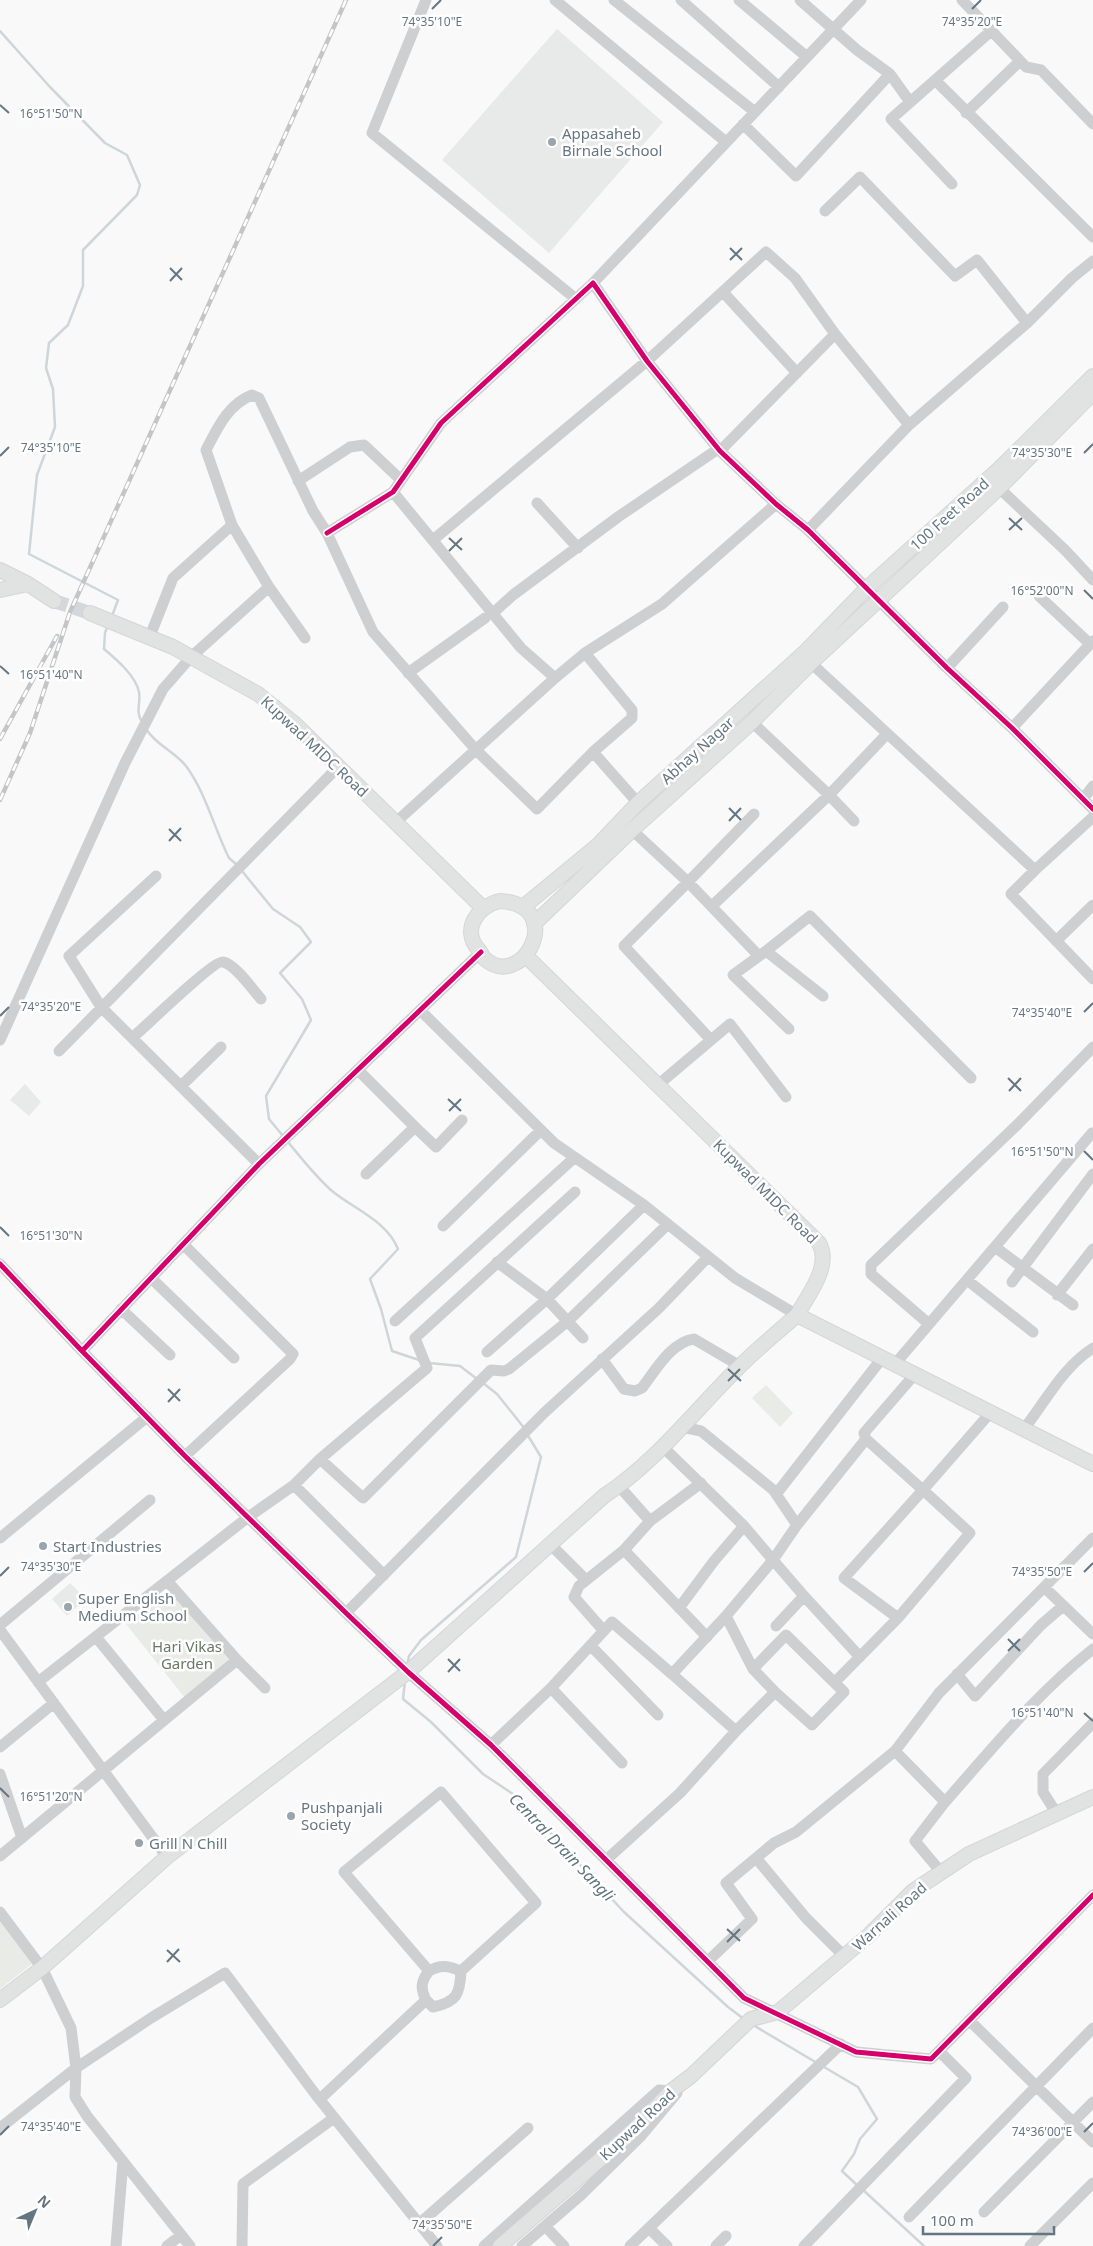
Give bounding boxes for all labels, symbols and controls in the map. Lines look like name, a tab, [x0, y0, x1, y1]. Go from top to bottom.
text: 74°35'10"E	[402, 13, 462, 30]
text: 74°35'20"E	[942, 13, 1002, 30]
text: 16°51'50"N	[19, 105, 83, 122]
place label: Appasaheb Birnale School	[562, 123, 662, 160]
marker: Appasaheb Birnale School	[546, 136, 558, 148]
text: 74°35'10"E	[21, 439, 81, 456]
text: 74°35'30"E	[1012, 444, 1072, 461]
street label: 100 Feet Road	[905, 473, 993, 555]
text: 16°52'00"N	[1010, 582, 1074, 599]
text: 16°51'40"N	[19, 666, 83, 683]
street label: Kupwad MIDC Road	[257, 691, 373, 801]
street label: Abhay Nagar	[656, 712, 738, 788]
text: 74°35'20"E	[21, 998, 81, 1015]
text: 74°35'40"E	[1012, 1004, 1072, 1021]
street label: Kupwad MIDC Road	[709, 1134, 823, 1248]
text: 16°51'50"N	[1010, 1143, 1074, 1160]
text: 16°51'30"N	[19, 1227, 83, 1244]
place label: Start Industries	[53, 1536, 162, 1556]
marker: Start Industries	[37, 1540, 49, 1552]
text: 74°35'30"E	[21, 1558, 81, 1575]
text: 74°35'50"E	[1012, 1563, 1072, 1580]
place label: Super English Medium School	[78, 1588, 187, 1625]
marker: Super English Medium School	[62, 1601, 74, 1613]
park label: Hari Vikas Garden	[152, 1636, 222, 1673]
text: 16°51'40"N	[1010, 1704, 1074, 1721]
text: 16°51'20"N	[19, 1788, 83, 1805]
water label: Central Drain Sangli	[505, 1788, 620, 1907]
place label: Pushpanjali Society	[301, 1797, 383, 1834]
marker: Pushpanjali Society	[285, 1810, 297, 1822]
place label: Grill N Chill	[149, 1833, 227, 1853]
marker: Grill N Chill	[133, 1837, 145, 1849]
street label: Warnali Road	[848, 1877, 930, 1955]
street label: Kupwad Road	[595, 2084, 679, 2164]
text: 74°35'40"E	[21, 2118, 81, 2135]
text: 74°36'00"E	[1012, 2123, 1072, 2140]
north arrow	[10, 2186, 60, 2236]
text: N	[34, 2190, 55, 2212]
scale bar	[923, 2204, 1054, 2236]
text: 100 m	[930, 2210, 974, 2230]
text: 74°35'50"E	[412, 2216, 472, 2233]

